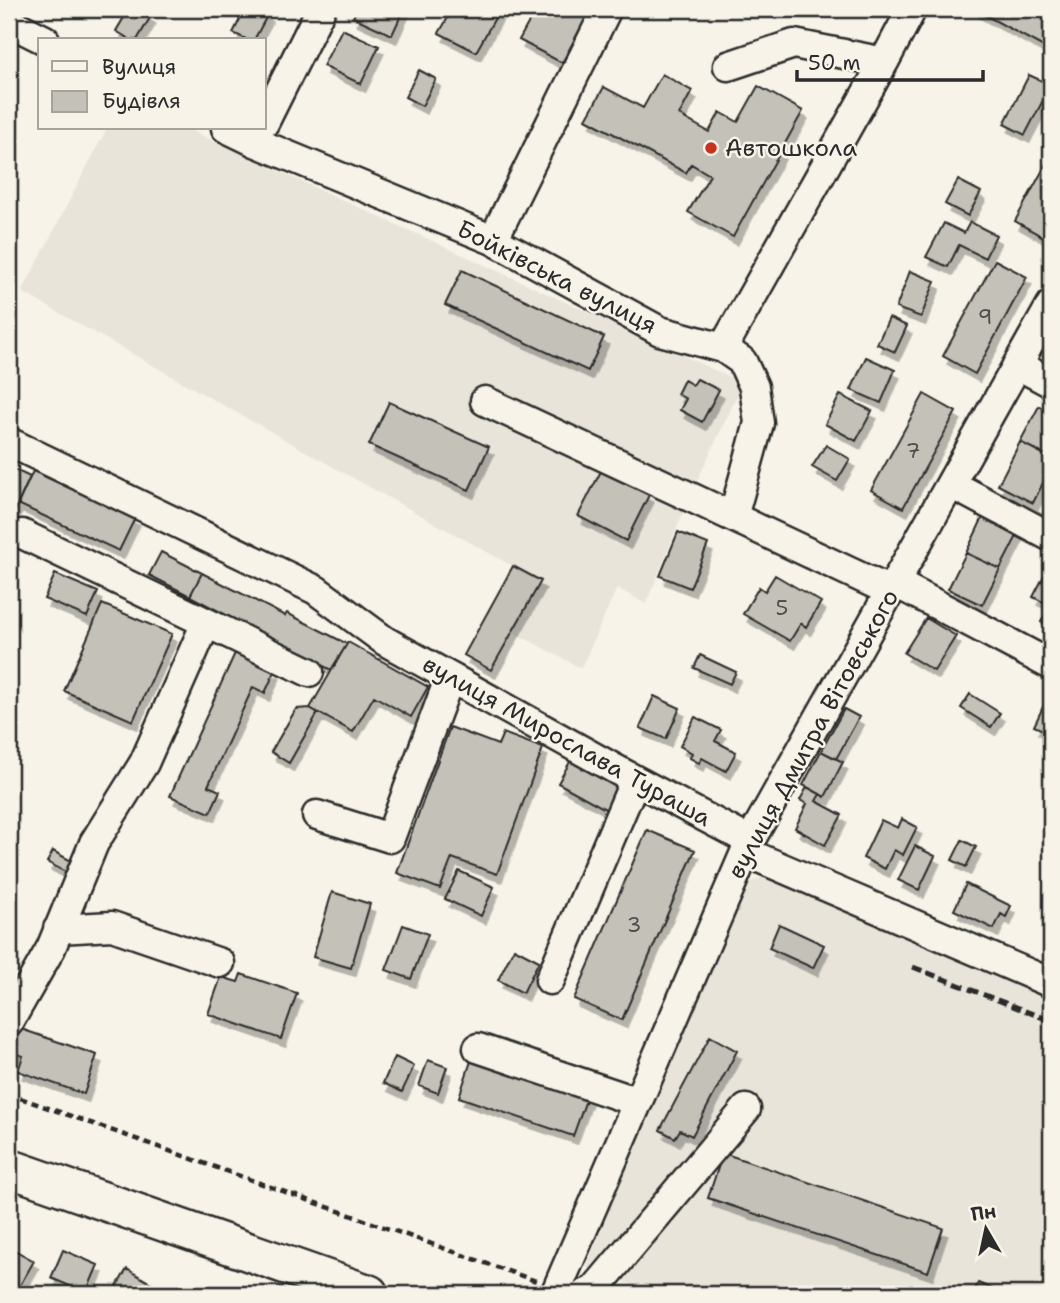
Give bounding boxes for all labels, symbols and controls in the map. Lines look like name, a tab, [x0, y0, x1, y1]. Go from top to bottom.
legend	[38, 38, 266, 130]
scale bar	[797, 38, 983, 82]
text: 50 m	[808, 49, 861, 77]
text: Вулиця	[102, 53, 176, 81]
text: Будівля	[102, 87, 181, 115]
place label: Автошкола	[725, 132, 857, 164]
marker: Автошкола	[703, 140, 719, 156]
street label: Бойківська вулиця	[452, 213, 662, 341]
house number: 9	[978, 303, 992, 331]
house number: 7	[906, 437, 920, 465]
street label: вулиця Дмитра Вітовського	[720, 584, 906, 884]
house number: 5	[776, 594, 788, 622]
street label: вулиця Мирослава Тураша	[417, 648, 717, 834]
house number: 3	[627, 911, 641, 939]
north arrow	[951, 1194, 1021, 1264]
text: Пн	[969, 1198, 998, 1227]

